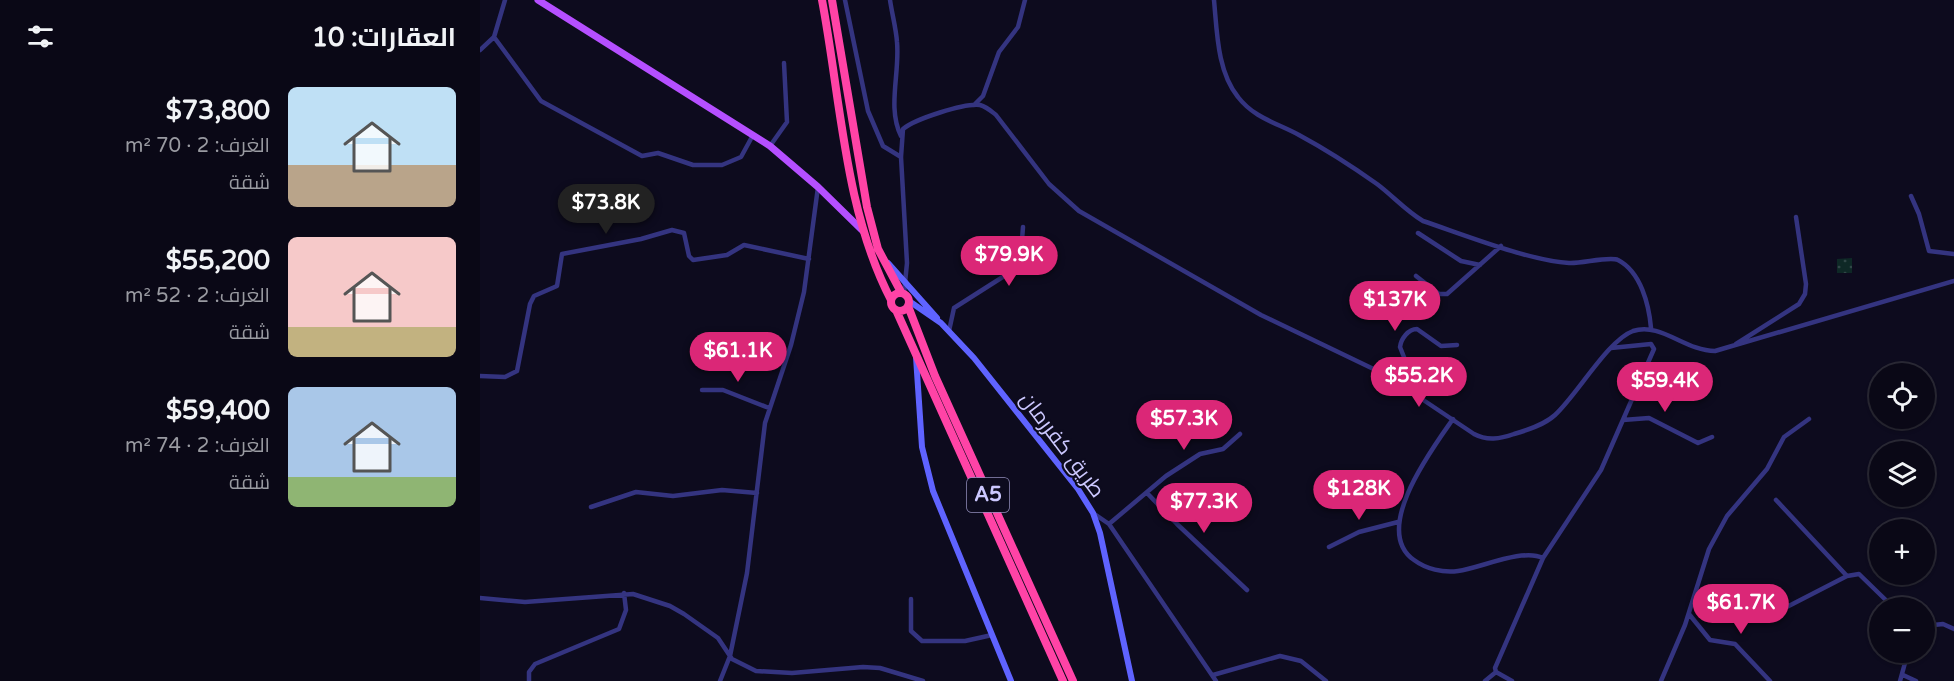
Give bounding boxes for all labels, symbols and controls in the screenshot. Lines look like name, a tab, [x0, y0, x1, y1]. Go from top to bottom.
icon: filters	[24, 20, 57, 53]
text: العقارات: 10	[312, 22, 456, 53]
text: $73,800	[166, 95, 270, 126]
icon: home	[336, 111, 408, 183]
text: الغرف: 2 · 70 m²	[125, 134, 270, 158]
text: شقة	[229, 171, 270, 195]
pin: $73.8K	[557, 184, 655, 235]
text: $73.8K	[572, 191, 640, 215]
pin: $79.9K	[960, 236, 1058, 287]
text: $79.9K	[975, 243, 1043, 267]
text: $55,200	[166, 245, 270, 276]
icon: home	[336, 261, 408, 333]
pin: $137K	[1353, 281, 1437, 332]
text: الغرف: 2 · 52 m²	[125, 284, 270, 308]
text: $137K	[1363, 288, 1427, 312]
text: شقة	[229, 321, 270, 345]
pin: $61.1K	[689, 332, 787, 383]
text: $61.1K	[704, 339, 772, 363]
pin: $55.2K	[1370, 357, 1468, 408]
pin: $59.4K	[1616, 362, 1714, 413]
map controls	[1869, 363, 1935, 663]
button: locate	[1869, 363, 1935, 429]
text: $55.2K	[1385, 364, 1453, 388]
text: $59.4K	[1631, 369, 1699, 393]
street label: طريق كفررمان	[1014, 387, 1110, 503]
text: $59,400	[166, 395, 270, 426]
pin: $57.3K	[1135, 400, 1233, 451]
text: $57.3K	[1150, 407, 1218, 431]
icon: home	[336, 411, 408, 483]
text: الغرف: 2 · 74 m²	[125, 434, 270, 458]
button: layers	[1869, 441, 1935, 507]
pin: $128K	[1317, 470, 1401, 521]
text: شقة	[229, 471, 270, 495]
text: $128K	[1327, 477, 1391, 501]
road number: A5	[967, 478, 1009, 512]
pin: $77.3K	[1155, 483, 1253, 534]
text: $77.3K	[1170, 490, 1238, 514]
button: +	[1869, 519, 1935, 585]
pin: $61.7K	[1692, 584, 1790, 635]
text: $61.7K	[1707, 591, 1775, 615]
button: −	[1869, 597, 1935, 663]

